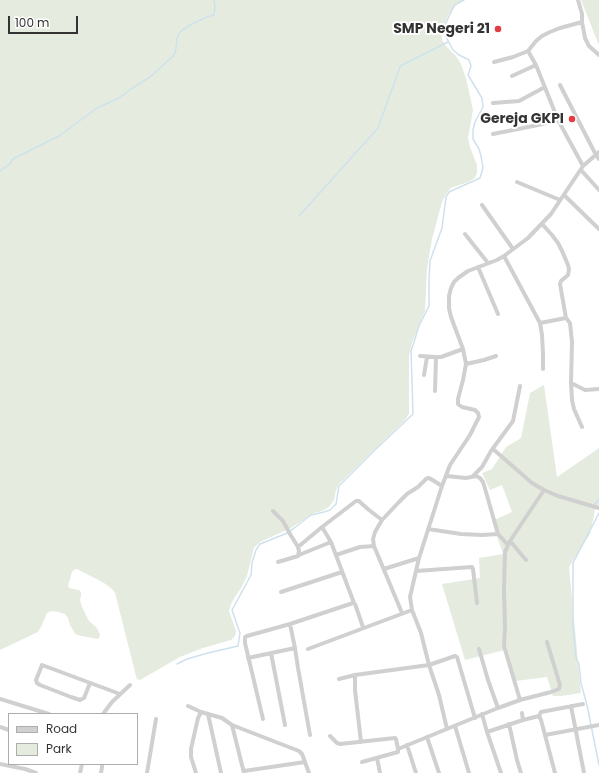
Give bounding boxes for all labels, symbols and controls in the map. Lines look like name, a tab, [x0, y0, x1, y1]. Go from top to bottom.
scale bar	[10, 8, 80, 34]
text: 100 m	[15, 14, 49, 31]
place label: SMP Negeri 21	[393, 21, 490, 37]
marker: SMP Negeri 21	[493, 24, 503, 34]
place label: Gereja GKPI	[480, 111, 564, 127]
marker: Gereja GKPI	[567, 114, 577, 124]
legend	[8, 713, 138, 765]
text: Road	[46, 720, 77, 737]
text: Park	[46, 740, 72, 757]

